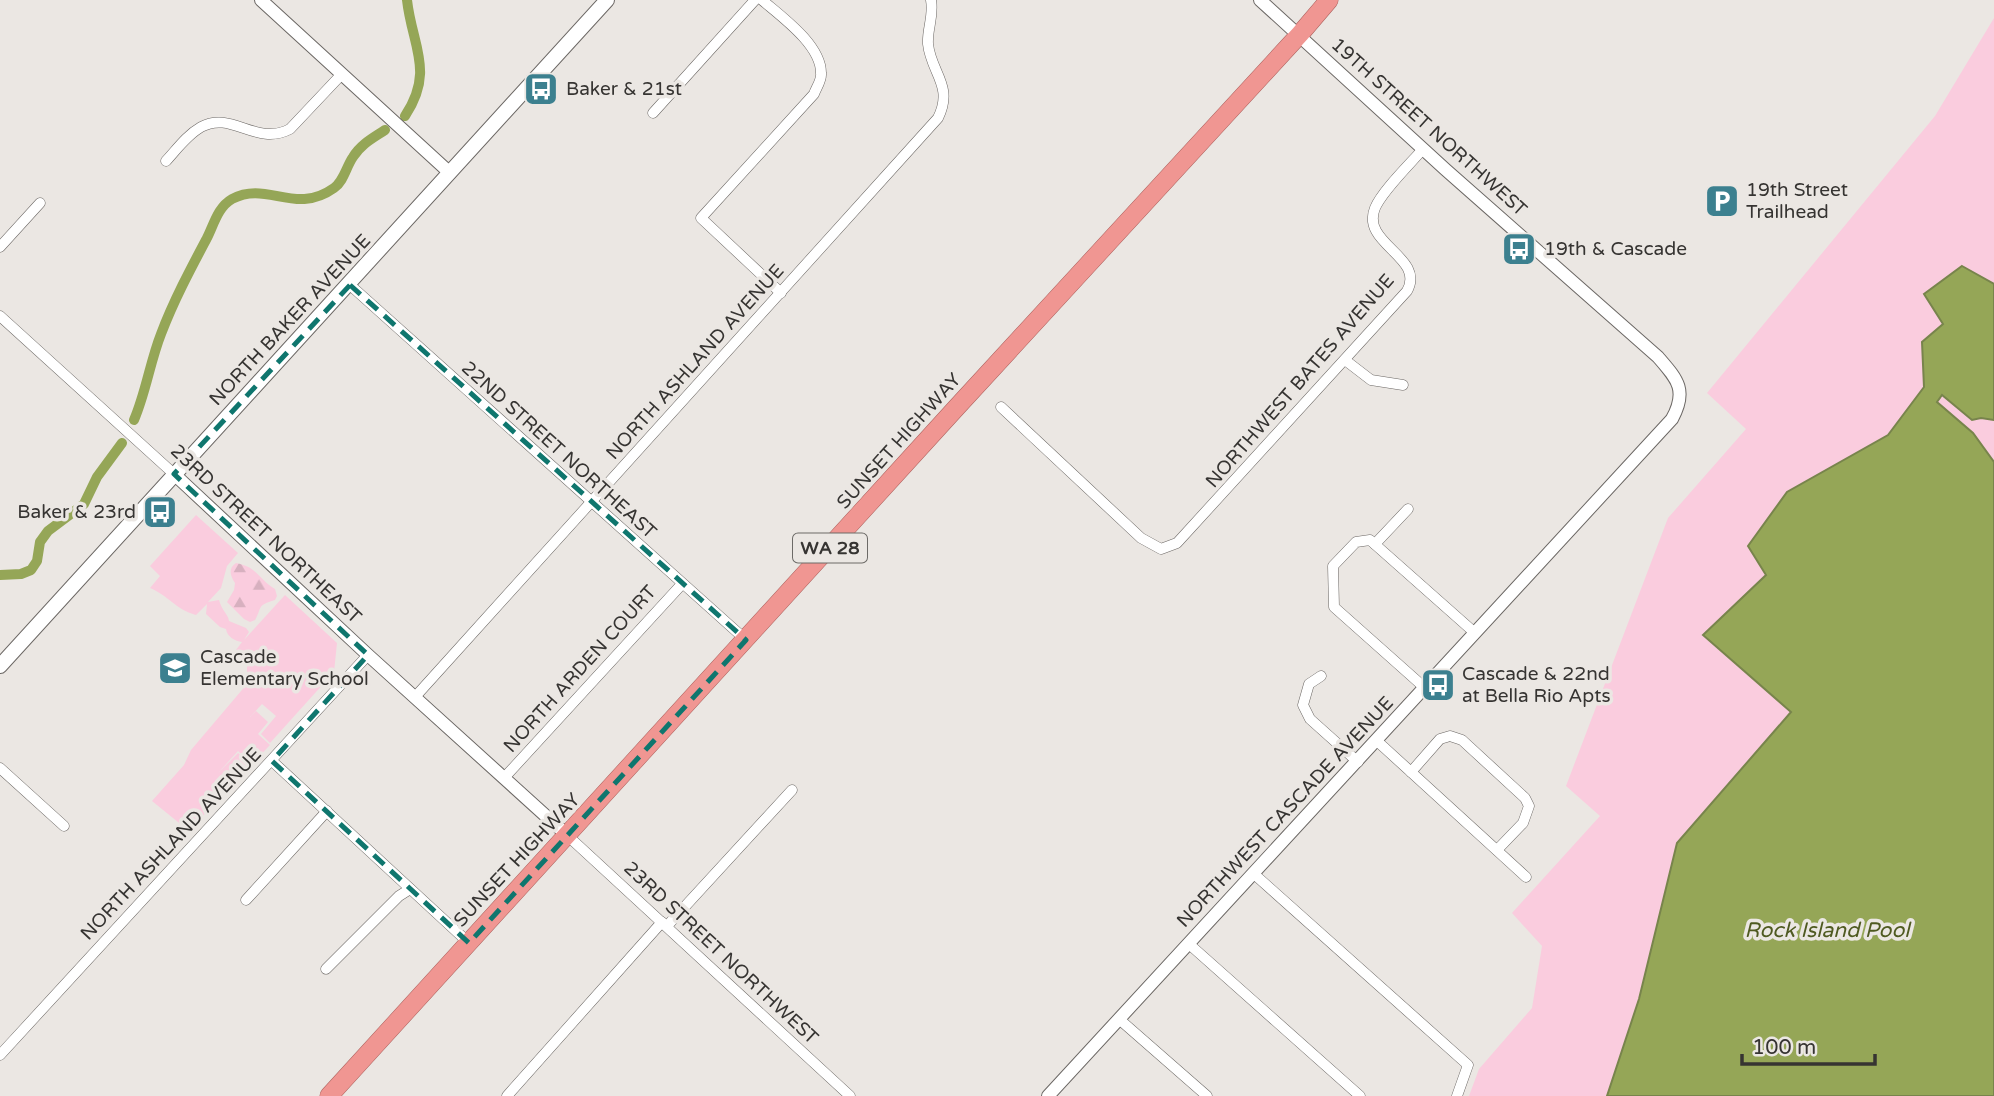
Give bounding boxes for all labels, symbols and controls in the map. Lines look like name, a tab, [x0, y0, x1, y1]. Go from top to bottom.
street label: 19TH STREET NORTHWEST	[1327, 33, 1532, 221]
bus stop icon: Baker & 21st	[522, 70, 560, 108]
place label: Baker & 21st	[566, 78, 682, 100]
place label: 19th Street Trailhead	[1746, 179, 1848, 223]
parking icon: 19th Street Trailhead	[1703, 182, 1741, 220]
street label: NORTH BAKER AVENUE	[205, 230, 375, 410]
bus stop icon: 19th & Cascade	[1500, 230, 1538, 268]
place label: 19th & Cascade	[1544, 238, 1687, 260]
street label: NORTH ASHLAND AVENUE	[602, 260, 788, 464]
street label: NORTHWEST BATES AVENUE	[1201, 270, 1399, 492]
street label: 22ND STREET NORTHEAST	[457, 357, 661, 544]
street label: SUNSET HIGHWAY	[832, 369, 966, 513]
street label: 23RD STREET NORTHEAST	[166, 440, 366, 628]
bus stop icon: Baker & 23rd	[141, 493, 179, 531]
place label: Baker & 23rd	[17, 501, 136, 523]
road number: WA 28	[793, 534, 867, 562]
street label: NORTH ARDEN COURT	[499, 581, 661, 757]
place label: Cascade Elementary School	[200, 646, 369, 690]
school or university icon: Cascade Elementary School	[156, 649, 194, 687]
place label: Cascade & 22nd at Bella Rio Apts	[1462, 663, 1611, 707]
bus stop icon: Cascade & 22nd at Bella Rio Apts	[1419, 666, 1457, 704]
street label: NORTHWEST CASCADE AVENUE	[1172, 692, 1398, 932]
street label: NORTH ASHLAND AVENUE	[76, 743, 266, 945]
street label: SUNSET HIGHWAY	[449, 789, 585, 931]
street label: 23RD STREET NORTHWEST	[619, 857, 823, 1049]
water label: Rock Island Pool	[1745, 918, 1912, 943]
scale bar	[1742, 1023, 1875, 1066]
text: 100 m	[1752, 1035, 1816, 1060]

